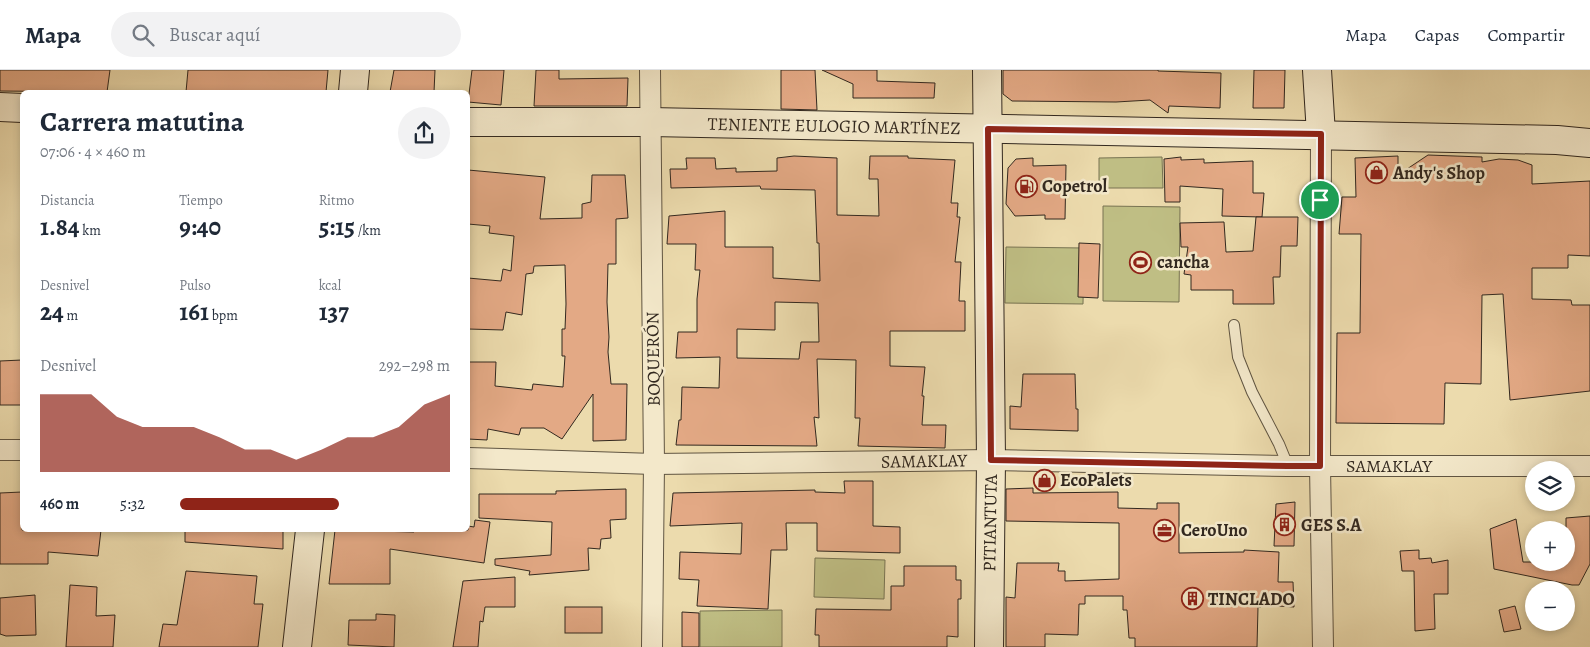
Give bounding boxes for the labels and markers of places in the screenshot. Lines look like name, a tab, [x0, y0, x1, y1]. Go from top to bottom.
shop icon: Andy's Shop	[1365, 161, 1389, 185]
place label: Andy's Shop	[1392, 161, 1485, 185]
fuel station icon: Copetrol	[1014, 174, 1038, 198]
place label: Copetrol	[1042, 174, 1108, 198]
pin	[1299, 179, 1341, 221]
sports icon: cancha	[1129, 250, 1153, 274]
place label: cancha	[1157, 250, 1210, 274]
shop icon: EcoPalets	[1032, 468, 1056, 492]
place label: EcoPalets	[1060, 468, 1132, 492]
building icon: GES S.A	[1273, 513, 1297, 537]
place label: GES S.A	[1301, 513, 1362, 537]
office icon: CeroUno	[1153, 518, 1177, 542]
place label: CeroUno	[1181, 518, 1248, 542]
building icon: TINCLADO	[1180, 587, 1204, 611]
place label: TINCLADO	[1208, 587, 1295, 611]

